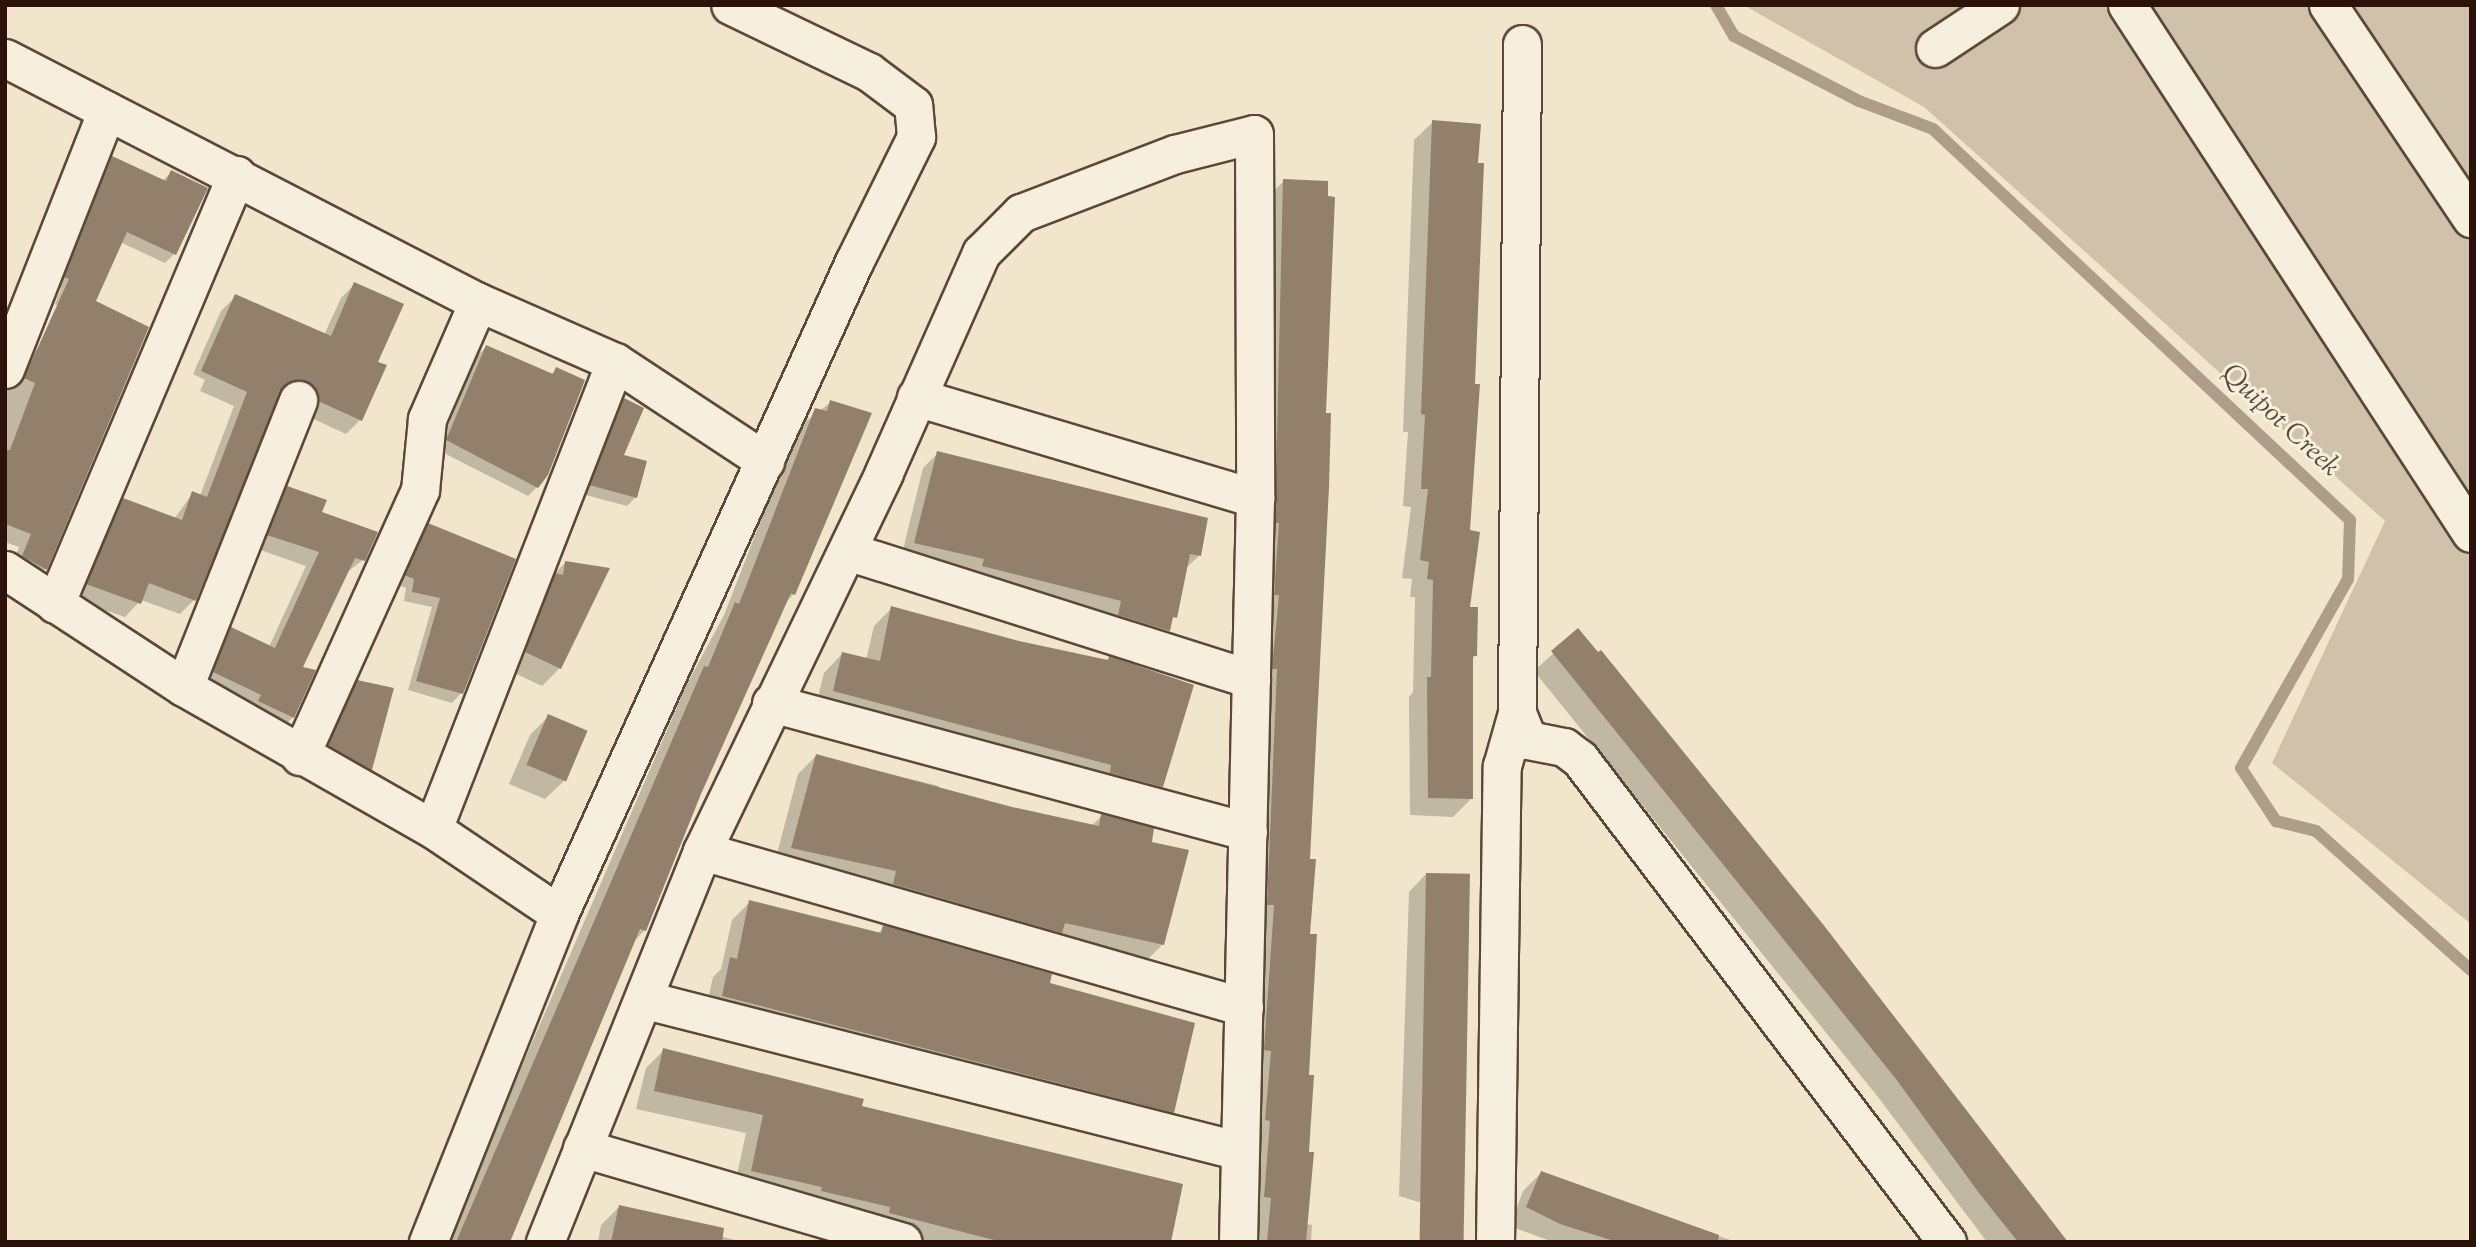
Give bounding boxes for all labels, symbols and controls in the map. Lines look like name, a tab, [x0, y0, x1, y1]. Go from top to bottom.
water label: Quipot Creek	[2214, 358, 2346, 484]

